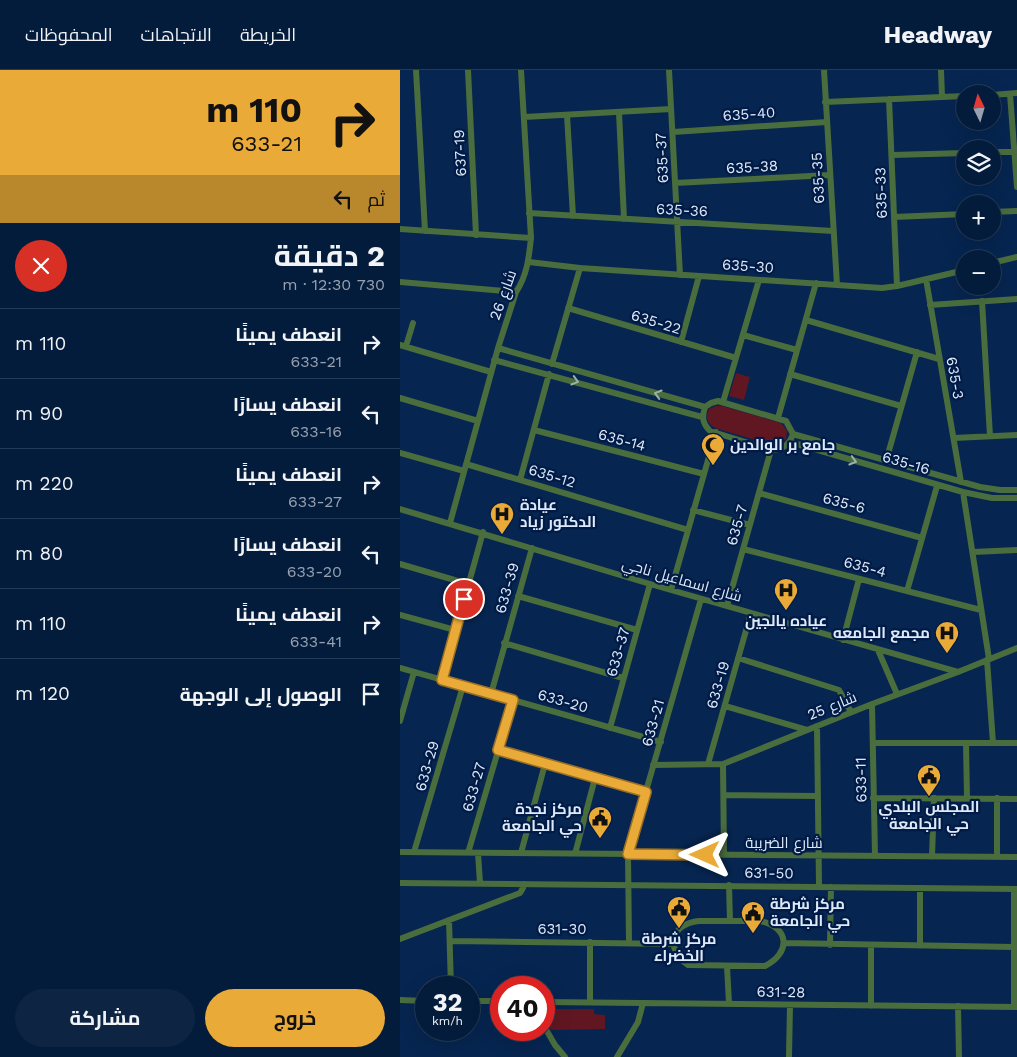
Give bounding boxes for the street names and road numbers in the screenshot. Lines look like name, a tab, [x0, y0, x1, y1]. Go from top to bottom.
street label: 635-40	[722, 103, 776, 125]
street label: 637-19	[450, 129, 470, 177]
street label: 635-37	[652, 132, 672, 184]
street label: 635-35	[808, 152, 828, 204]
street label: 635-38	[726, 157, 778, 177]
street label: 635-33	[871, 167, 891, 219]
street label: 635-36	[656, 200, 708, 220]
street label: 635-30	[721, 255, 775, 277]
street label: شارع 26	[486, 267, 522, 323]
street label: 635-22	[629, 306, 683, 338]
street label: 635-3	[942, 355, 968, 401]
street label: 635-14	[596, 425, 648, 455]
street label: 635-16	[880, 448, 932, 478]
street label: 635-12	[526, 460, 578, 492]
street label: 635-6	[821, 489, 867, 517]
street label: 635-7	[723, 502, 751, 548]
street label: 635-4	[842, 553, 888, 581]
street label: شارع اسماعيل ناجي	[619, 554, 744, 609]
street label: 633-39	[491, 560, 523, 616]
street label: 633-37	[602, 625, 634, 679]
street label: 633-19	[703, 659, 733, 711]
street label: 633-20	[536, 685, 590, 717]
street label: شارع 25	[805, 688, 860, 726]
street label: 633-21	[638, 697, 668, 749]
street label: 633-29	[411, 739, 443, 793]
street label: 633-11	[852, 757, 870, 803]
street label: 633-27	[458, 760, 490, 814]
street label: شارع الضريبة	[745, 834, 823, 854]
street label: 631-50	[744, 864, 794, 882]
street label: 631-30	[537, 920, 587, 938]
street label: 631-28	[756, 983, 806, 1001]

